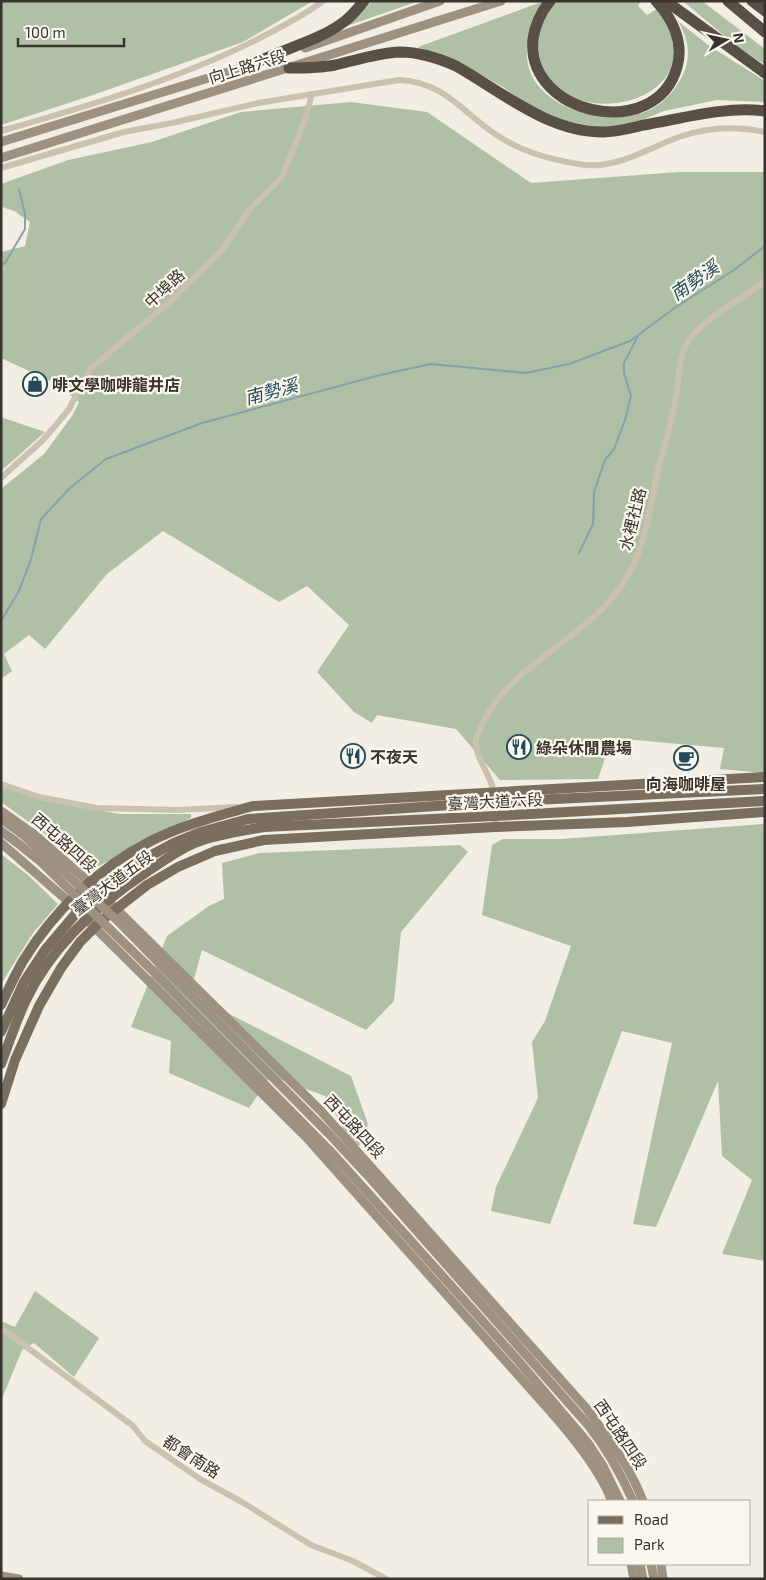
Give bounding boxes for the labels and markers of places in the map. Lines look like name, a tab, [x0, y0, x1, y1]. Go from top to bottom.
shop icon: 啡文學咖啡龍井店	[22, 371, 48, 397]
place label: 啡文學咖啡龍井店	[52, 375, 180, 394]
restaurant icon: 綠朵休閒農場	[506, 734, 532, 760]
place label: 綠朵休閒農場	[536, 738, 632, 757]
restaurant icon: 不夜天	[340, 743, 366, 769]
cafe icon: 向海咖啡屋	[673, 745, 699, 771]
place label: 不夜天	[370, 747, 418, 766]
place label: 向海咖啡屋	[646, 774, 726, 793]

